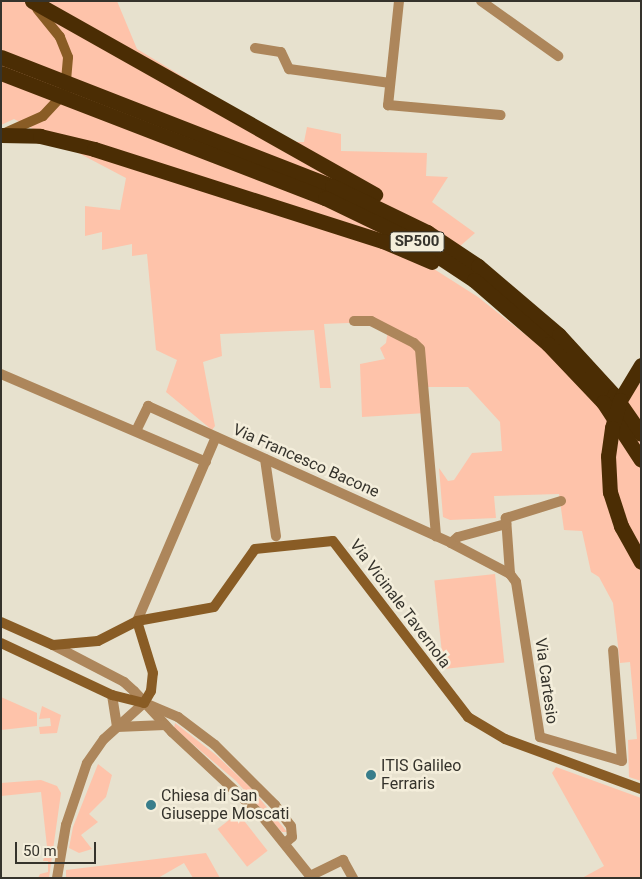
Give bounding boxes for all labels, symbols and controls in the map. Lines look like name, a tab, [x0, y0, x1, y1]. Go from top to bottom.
road number: SP500	[390, 230, 444, 254]
street label: Via Francesco Bacone	[230, 420, 382, 502]
street label: Via Vicinale Tavernola	[345, 536, 455, 672]
street label: Via Cartesio	[530, 637, 562, 725]
place label: ITIS Galileo Ferraris	[381, 756, 461, 794]
marker: ITIS Galileo Ferraris	[365, 769, 377, 781]
place label: Chiesa di San Giuseppe Moscati	[161, 786, 289, 824]
marker: Chiesa di San Giuseppe Moscati	[145, 799, 157, 811]
scale bar	[18, 832, 99, 864]
text: 50 m	[23, 842, 57, 860]

